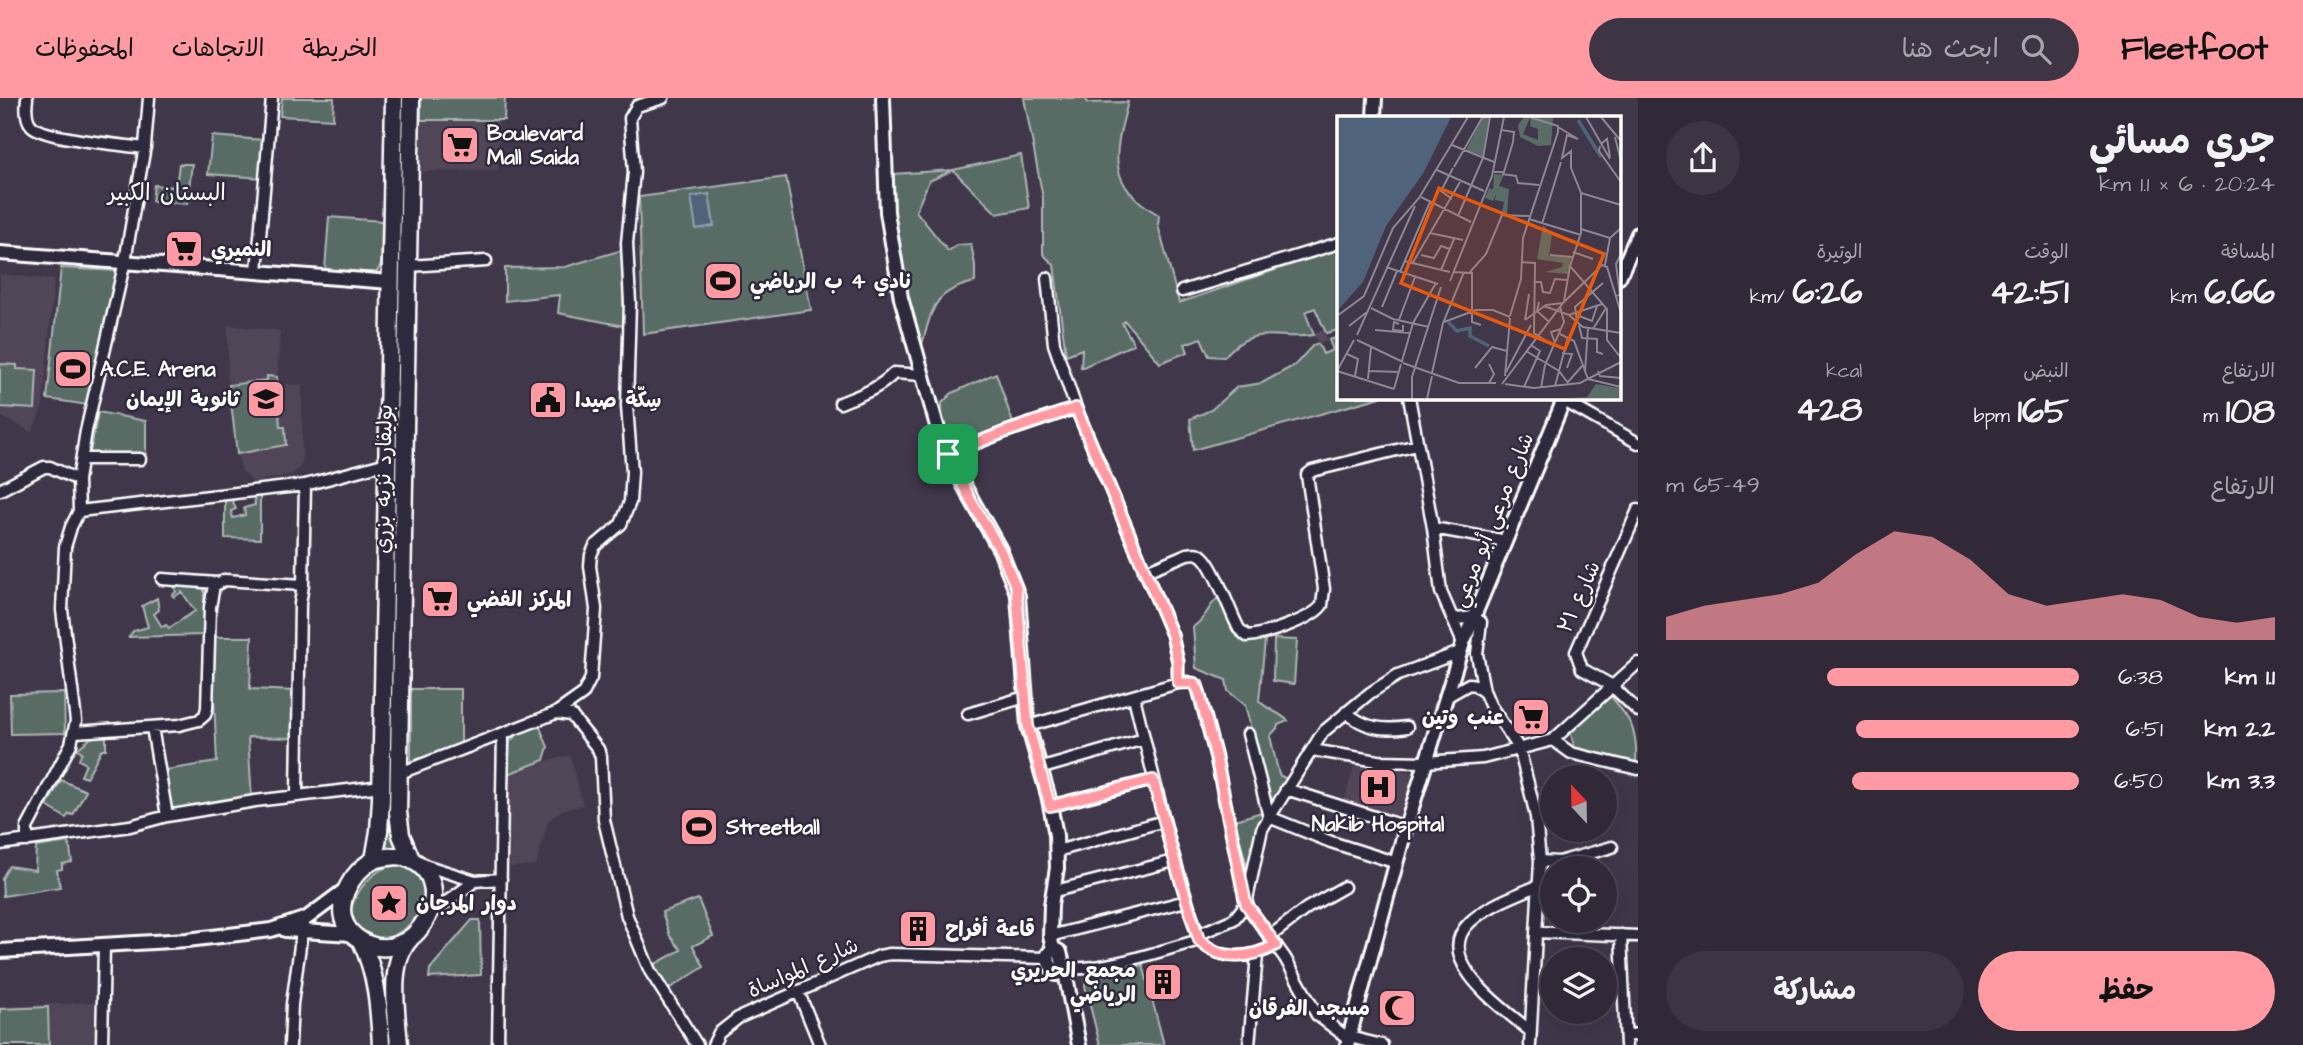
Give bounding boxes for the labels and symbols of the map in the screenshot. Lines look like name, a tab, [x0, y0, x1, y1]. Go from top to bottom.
inset map	[1337, 116, 1620, 399]
place label: Boulevard Mall Saida	[487, 119, 583, 172]
supermarket icon: Boulevard Mall Saida	[439, 124, 481, 166]
district label: البستان الكبير	[106, 177, 226, 209]
supermarket icon: النميري	[163, 228, 205, 270]
place label: النميري	[211, 235, 271, 265]
sports icon: نادي 4 ب الرياضي	[702, 260, 744, 302]
place label: نادي 4 ب الرياضي	[750, 267, 911, 300]
sports icon: A.C.E. Arena	[52, 348, 94, 390]
place label: A.C.E. Arena	[100, 355, 216, 384]
school or university icon: ثانوية الإيمان	[245, 378, 287, 420]
public building icon: سِكّة صيدا	[527, 379, 569, 421]
place label: ثانوية الإيمان	[126, 385, 241, 414]
place label: سِكّة صيدا	[575, 386, 661, 415]
street label: بوليفارد نزيه بزري	[368, 404, 400, 554]
pin	[918, 424, 978, 484]
street label: شارع مرعي أبو مرعي	[1445, 429, 1545, 613]
street label: شارع ٣١	[1550, 556, 1608, 638]
supermarket icon: المركز الفضي	[419, 578, 461, 620]
place label: المركز الفضي	[467, 585, 571, 618]
supermarket icon: عنب وتين	[1510, 696, 1552, 738]
place label: عنب وتين	[1422, 703, 1504, 732]
north arrow	[1540, 765, 1617, 842]
hospital icon: Nakib Hospital	[1357, 766, 1399, 808]
sports icon: Streetball	[678, 806, 720, 848]
place label: Nakib Hospital	[1312, 810, 1445, 840]
place label: Streetball	[725, 813, 821, 842]
place icon: دوار المرجان	[368, 882, 410, 924]
place label: دوار المرجان	[416, 889, 517, 918]
building icon: قاعة أفراح	[897, 908, 939, 950]
place label: قاعة أفراح	[945, 915, 1035, 944]
street label: شارع المواساة	[743, 931, 863, 1005]
place label: مجمع الحريري الرياضي	[1011, 956, 1136, 1013]
building icon: مجمع الحريري الرياضي	[1142, 961, 1184, 1003]
mosque icon: مسجد الفرقان	[1376, 987, 1418, 1029]
place label: مسجد الفرقان	[1249, 994, 1370, 1023]

